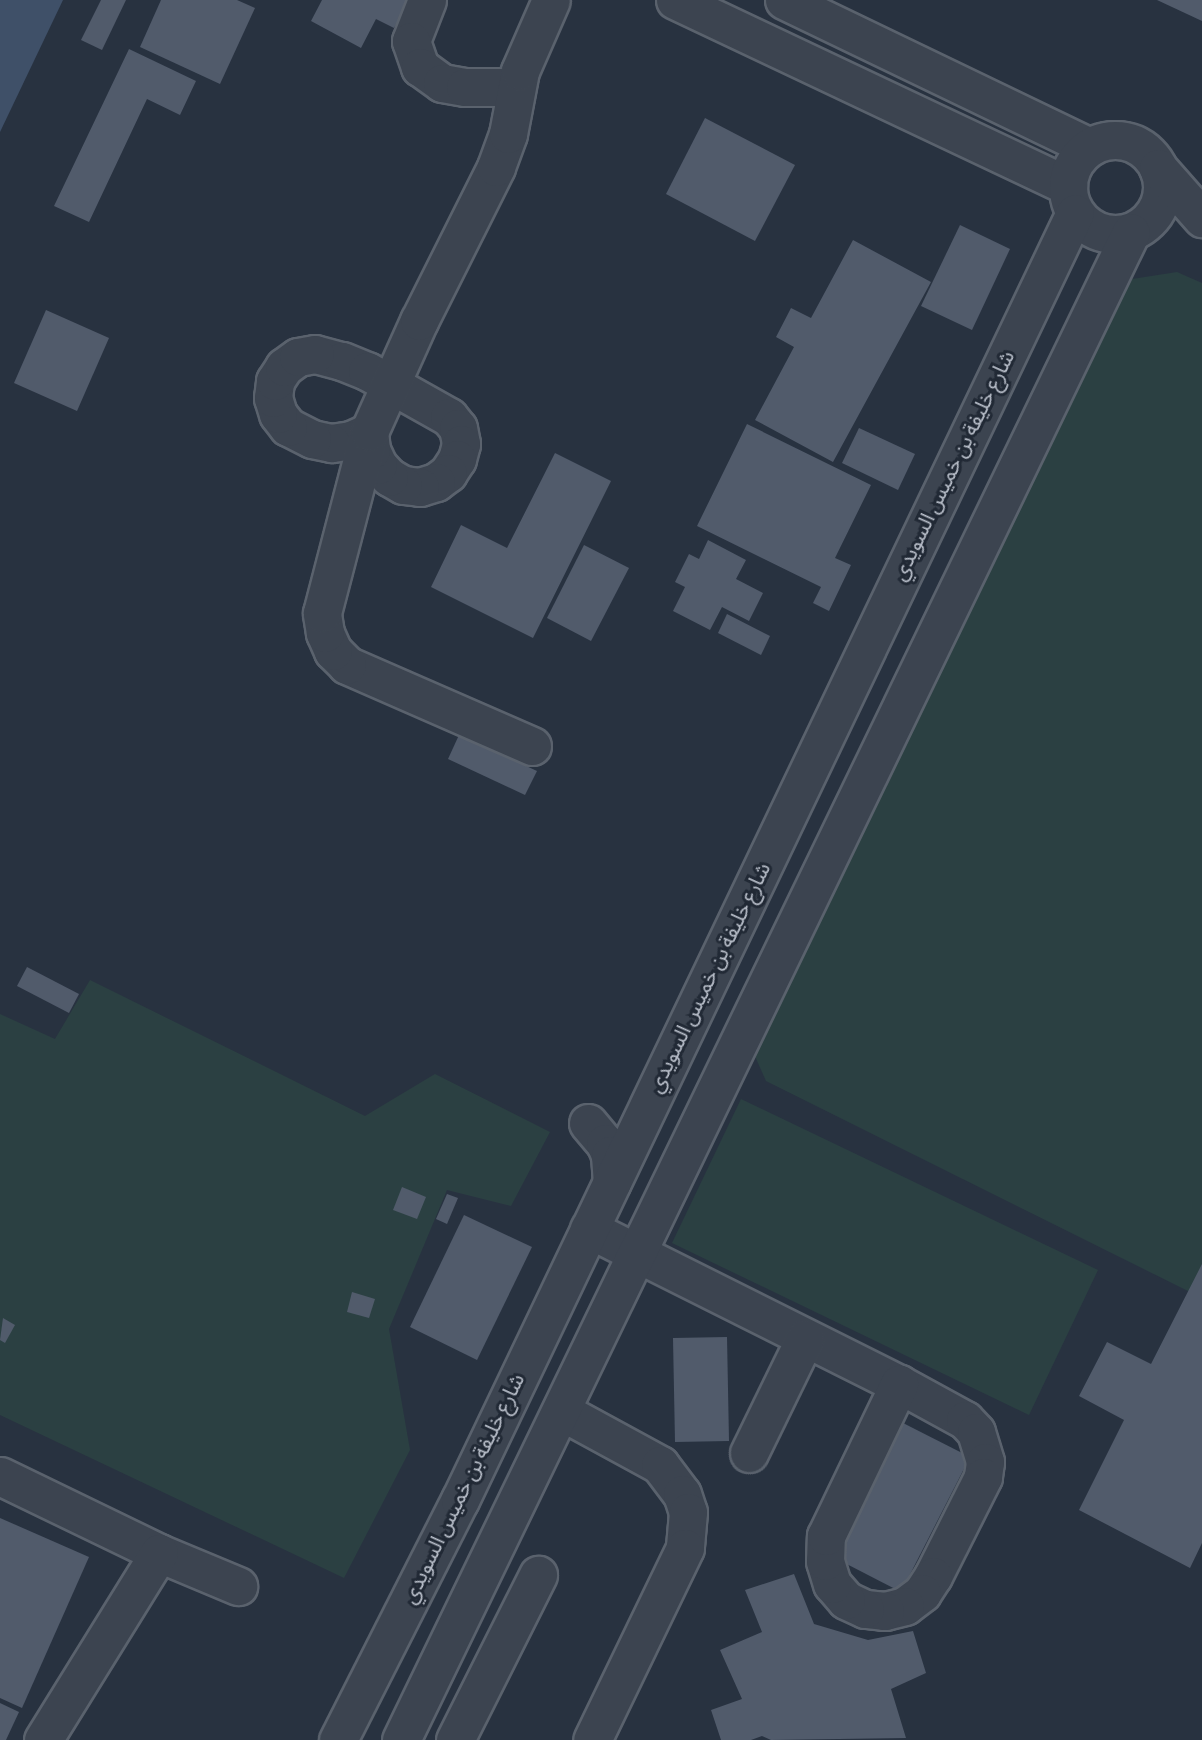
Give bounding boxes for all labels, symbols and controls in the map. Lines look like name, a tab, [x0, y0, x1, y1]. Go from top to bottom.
street label: شارع خليفة بن خميس السويدي	[887, 347, 1021, 585]
street label: شارع خليفة بن خميس السويدي	[643, 859, 777, 1097]
street label: شارع خليفة بن خميس السويدي	[397, 1370, 531, 1608]

